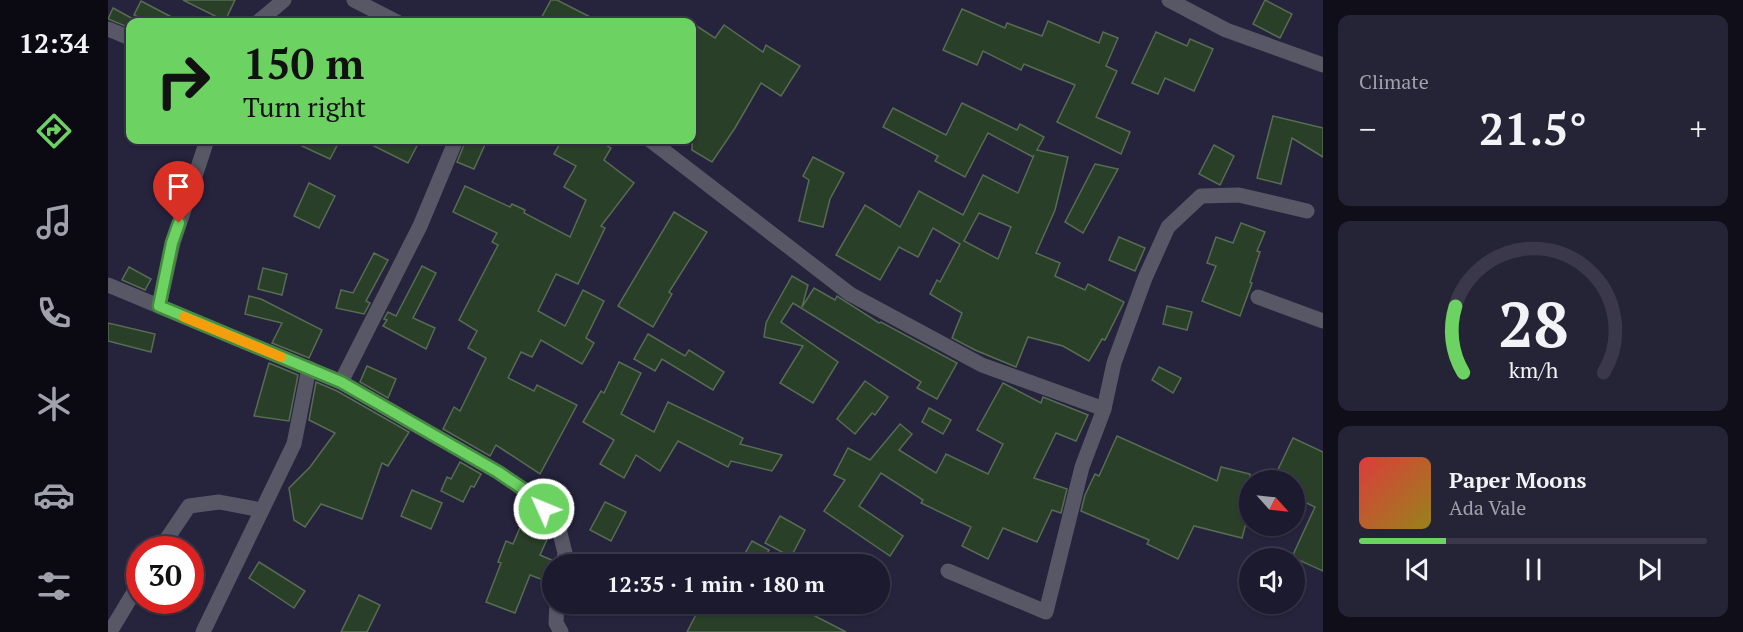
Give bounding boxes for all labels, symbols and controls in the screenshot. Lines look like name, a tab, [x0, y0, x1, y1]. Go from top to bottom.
text: 12:34	[19, 25, 89, 61]
text: 150 m	[243, 35, 364, 91]
icon: right	[144, 42, 222, 120]
text: Climate	[1359, 68, 1429, 95]
text: Turn right	[243, 89, 366, 125]
text: 21.5°	[1479, 98, 1587, 158]
text: −	[1359, 107, 1377, 150]
text: +	[1689, 107, 1707, 150]
icon: directions	[33, 110, 75, 152]
pin	[153, 161, 204, 223]
icon: arrive	[162, 170, 195, 203]
icon: music	[33, 201, 75, 243]
text: 28	[1498, 282, 1568, 365]
icon: phone	[33, 292, 75, 334]
text: km/h	[1508, 356, 1558, 384]
icon: climate	[33, 383, 75, 425]
text: Paper Moons	[1449, 465, 1587, 494]
north arrow	[1239, 470, 1305, 536]
map controls	[1239, 470, 1305, 614]
icon: car	[33, 474, 75, 516]
position arrow	[512, 477, 576, 541]
text: Ada Vale	[1449, 494, 1526, 521]
speed limit sign: 30	[126, 536, 204, 614]
button: sound	[1239, 548, 1305, 614]
icon: previous	[1401, 553, 1434, 586]
icon: pause	[1517, 553, 1550, 586]
icon: next	[1633, 553, 1666, 586]
icon: filters	[33, 565, 75, 607]
text: 12:35 · 1 min · 180 m	[607, 569, 825, 598]

